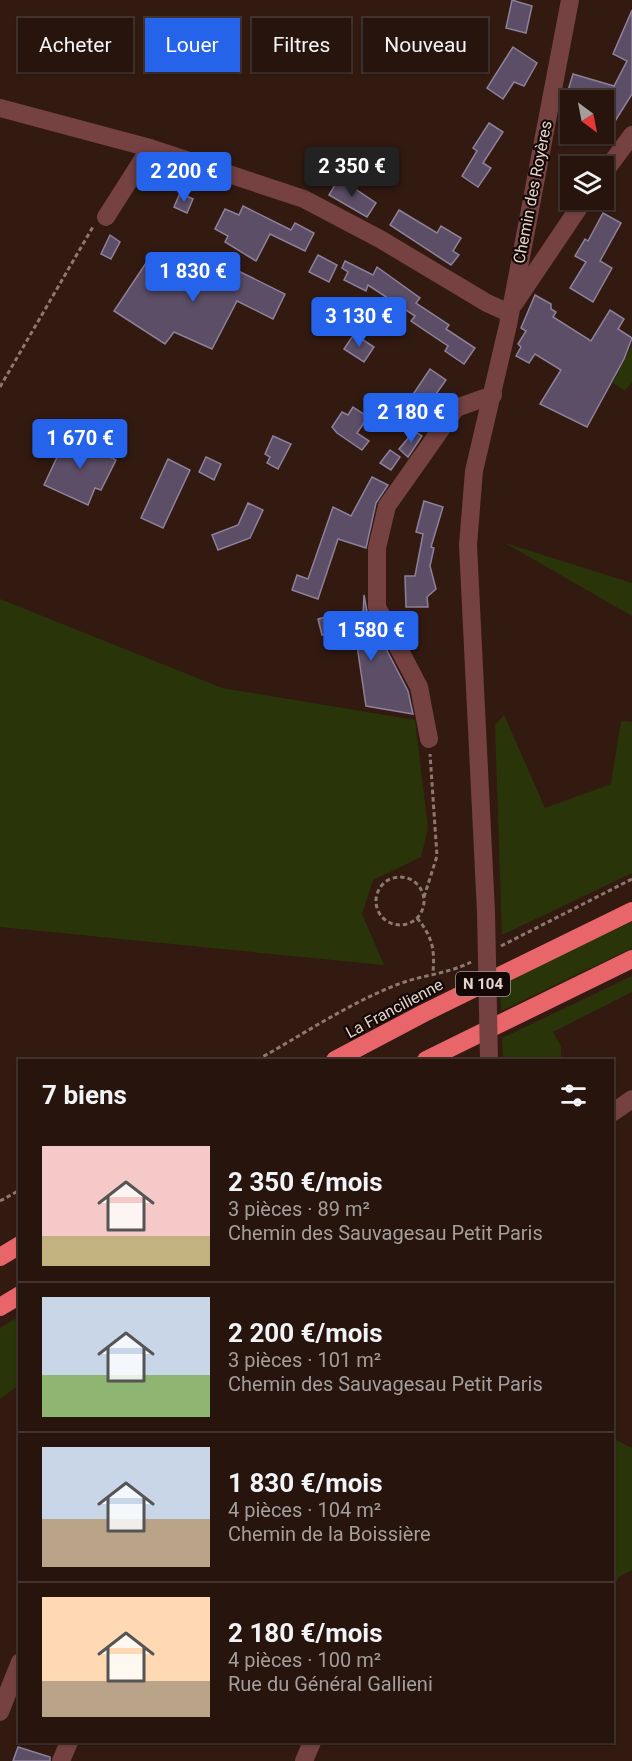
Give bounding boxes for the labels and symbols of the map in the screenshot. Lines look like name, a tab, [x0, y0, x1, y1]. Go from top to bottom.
north arrow	[560, 90, 614, 144]
street label: Chemin des Royères	[509, 119, 556, 265]
pin: 2 350 €	[297, 147, 407, 198]
pin: 2 200 €	[129, 152, 239, 203]
pin: 1 830 €	[138, 252, 248, 303]
pin: 3 130 €	[304, 297, 414, 348]
pin: 2 180 €	[356, 393, 466, 444]
pin: 1 670 €	[25, 419, 135, 470]
pin: 1 580 €	[316, 611, 426, 662]
road number: N 104	[456, 972, 510, 996]
street label: La Francilienne	[342, 975, 446, 1042]

